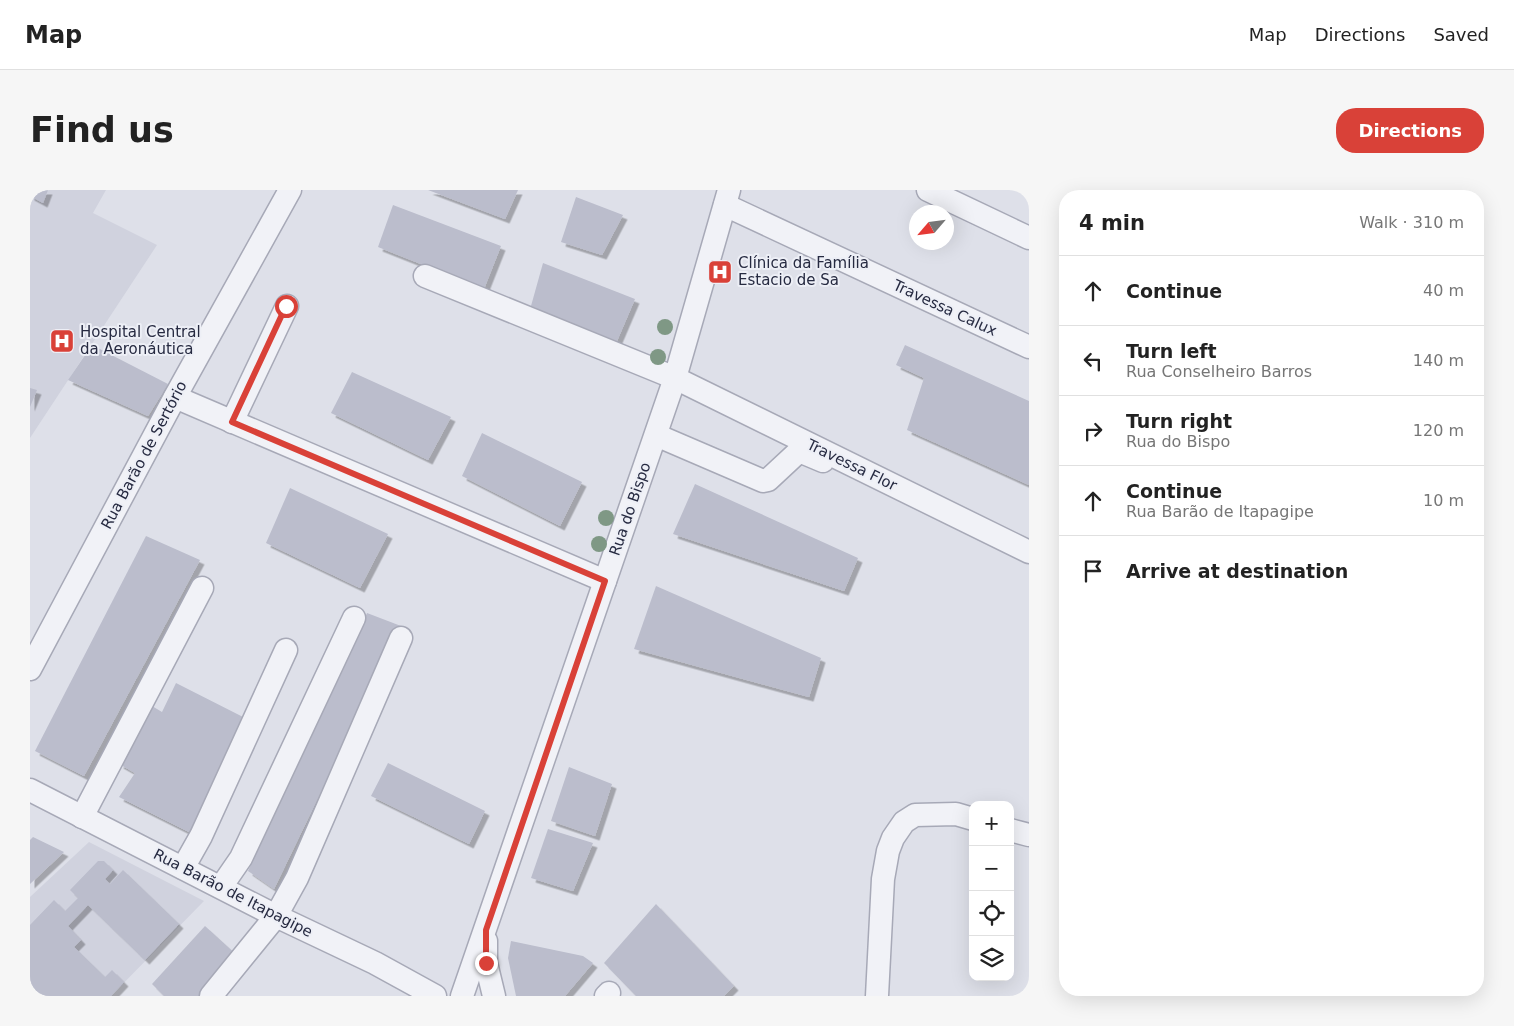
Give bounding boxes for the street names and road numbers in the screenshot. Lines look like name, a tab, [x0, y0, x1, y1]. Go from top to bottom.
street label: Travessa Calux	[889, 276, 1000, 340]
street label: Rua Barão de Sertório	[97, 378, 191, 532]
street label: Travessa Flor	[803, 435, 901, 495]
street label: Rua do Bispo	[606, 460, 654, 558]
street label: Rua Barão de Itapagipe	[150, 845, 316, 941]

